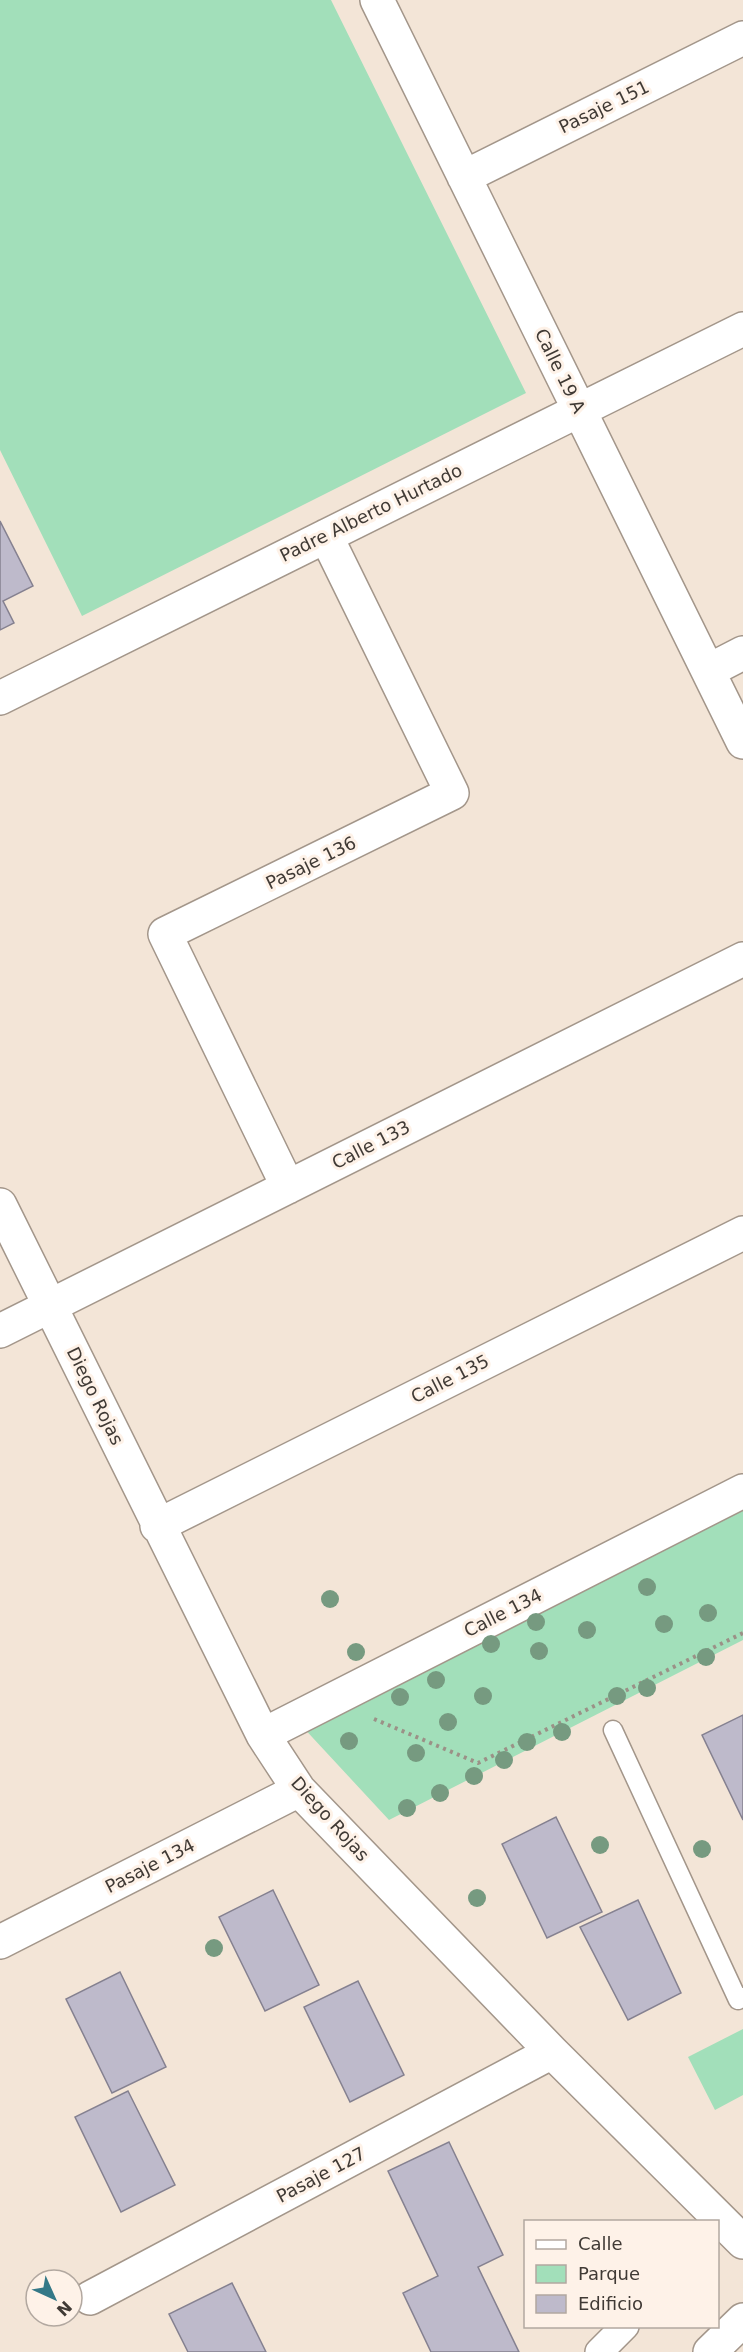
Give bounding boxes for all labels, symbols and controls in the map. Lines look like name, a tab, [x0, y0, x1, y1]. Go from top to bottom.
street label: Pasaje 151	[555, 76, 652, 137]
street label: Calle 19 A	[531, 325, 590, 417]
street label: Padre Alberto Hurtado	[276, 459, 465, 566]
street label: Pasaje 136	[262, 832, 359, 893]
street label: Calle 133	[328, 1116, 413, 1173]
street label: Diego Rojas	[63, 1343, 128, 1448]
street label: Calle 135	[407, 1350, 492, 1407]
street label: Calle 134	[460, 1584, 545, 1641]
street label: Diego Rojas	[287, 1772, 374, 1865]
street label: Pasaje 134	[102, 1834, 198, 1897]
street label: Pasaje 127	[273, 2142, 369, 2207]
legend	[524, 2220, 719, 2328]
text: Calle	[578, 2233, 623, 2254]
text: Parque	[578, 2263, 640, 2284]
north arrow	[24, 2268, 84, 2328]
text: Edificio	[578, 2293, 643, 2314]
text: N	[53, 2297, 76, 2320]

